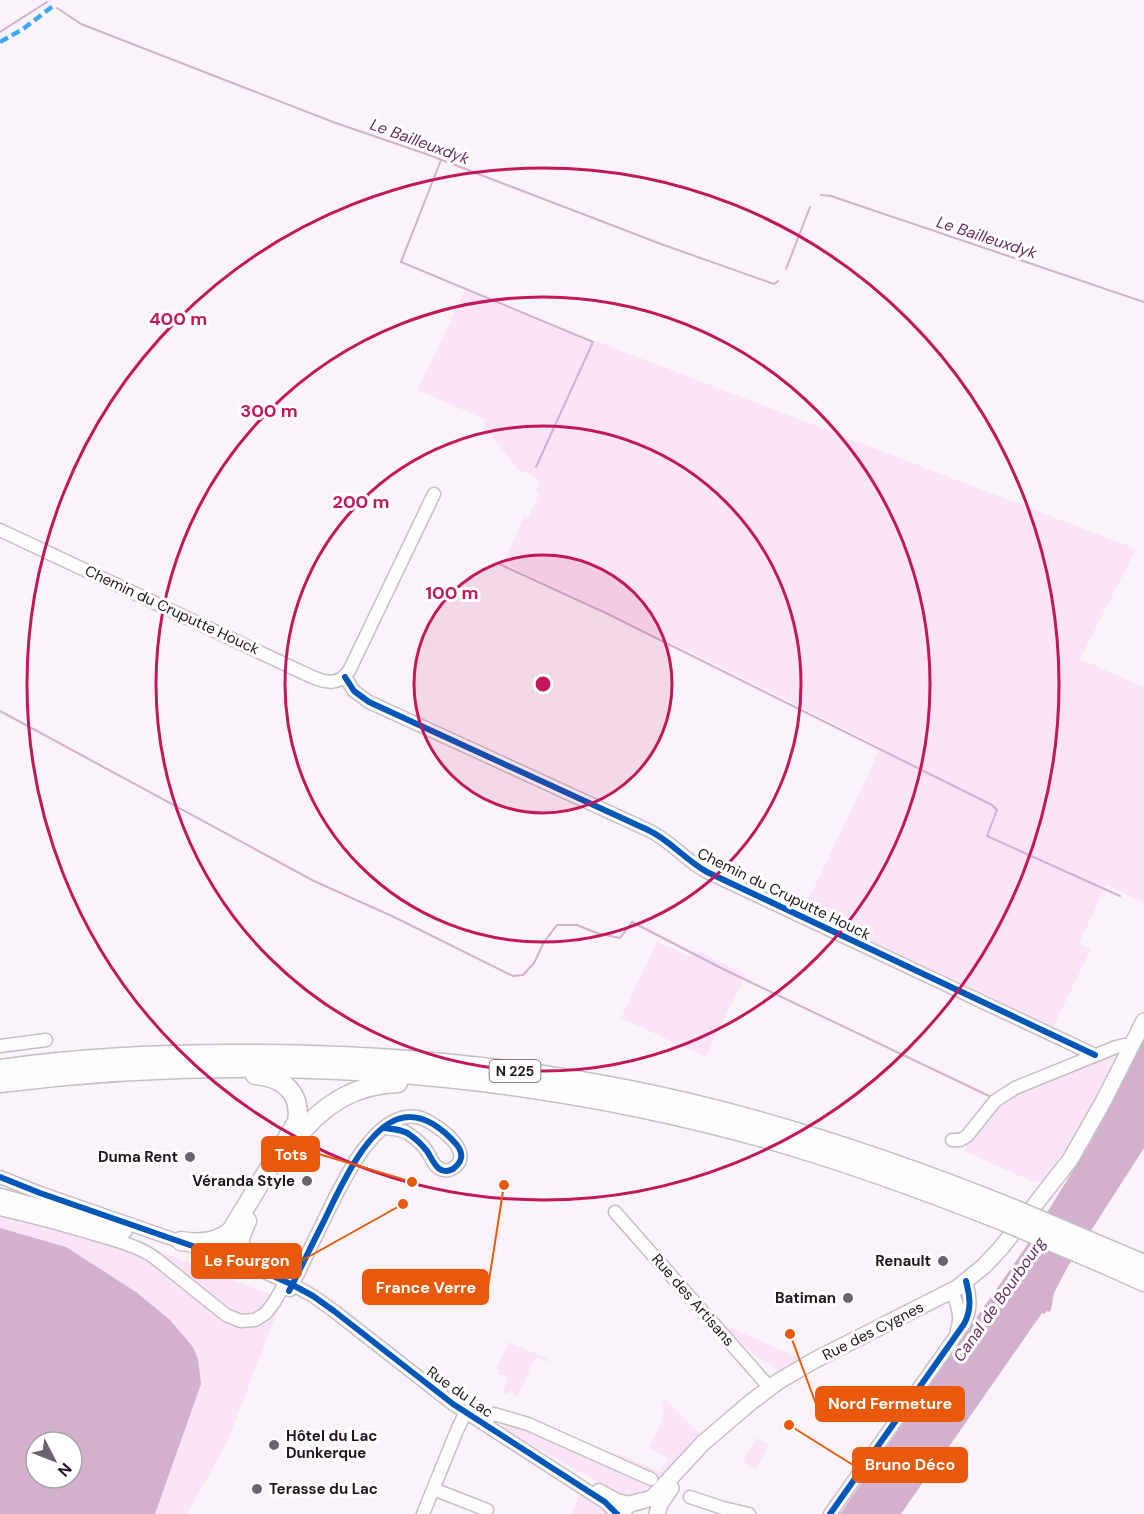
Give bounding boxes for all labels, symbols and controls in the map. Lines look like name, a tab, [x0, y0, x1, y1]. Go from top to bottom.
water label: Le Bailleuxdyk	[367, 114, 473, 169]
water label: Le Bailleuxdyk	[934, 211, 1040, 264]
text: 400 m	[149, 307, 207, 331]
text: 300 m	[240, 399, 298, 423]
text: 200 m	[333, 490, 389, 514]
street label: Chemin du Cruputte Houck	[82, 561, 263, 659]
text: 100 m	[425, 581, 479, 605]
centre of rings	[533, 674, 553, 694]
street label: Chemin du Cruputte Houck	[694, 843, 874, 945]
road number: N 225	[490, 1060, 540, 1082]
callout: Tots	[262, 1137, 319, 1171]
text: Tots	[275, 1144, 308, 1165]
place label: Duma Rent	[98, 1147, 178, 1167]
marker: Duma Rent	[183, 1150, 197, 1164]
place label: Véranda Style	[192, 1171, 295, 1191]
marker: Véranda Style	[300, 1174, 314, 1188]
water label: Canal de Bourbourg	[948, 1232, 1051, 1366]
callout: Le Fourgon	[192, 1244, 301, 1278]
text: Le Fourgon	[204, 1250, 290, 1271]
street label: Rue des Artisans	[647, 1250, 739, 1350]
place label: Renault	[875, 1251, 931, 1271]
marker: Renault	[936, 1254, 950, 1268]
callout: France Verre	[363, 1270, 488, 1304]
text: France Verre	[376, 1277, 476, 1298]
place label: Batiman	[775, 1288, 836, 1308]
marker: Batiman	[841, 1291, 855, 1305]
street label: Rue des Cygnes	[819, 1297, 927, 1365]
street label: Rue du Lac	[423, 1362, 497, 1422]
callout: Nord Fermeture	[816, 1387, 964, 1421]
text: Nord Fermeture	[828, 1393, 952, 1414]
place label: Hôtel du Lac Dunkerque	[286, 1426, 377, 1463]
north arrow	[24, 1430, 84, 1490]
marker: Hôtel du Lac Dunkerque	[267, 1438, 281, 1452]
callout: Bruno Déco	[853, 1448, 967, 1482]
text: Bruno Déco	[865, 1454, 955, 1475]
text: N	[53, 1458, 76, 1481]
place label: Terasse du Lac	[269, 1479, 378, 1499]
marker: Terasse du Lac	[250, 1482, 264, 1496]

